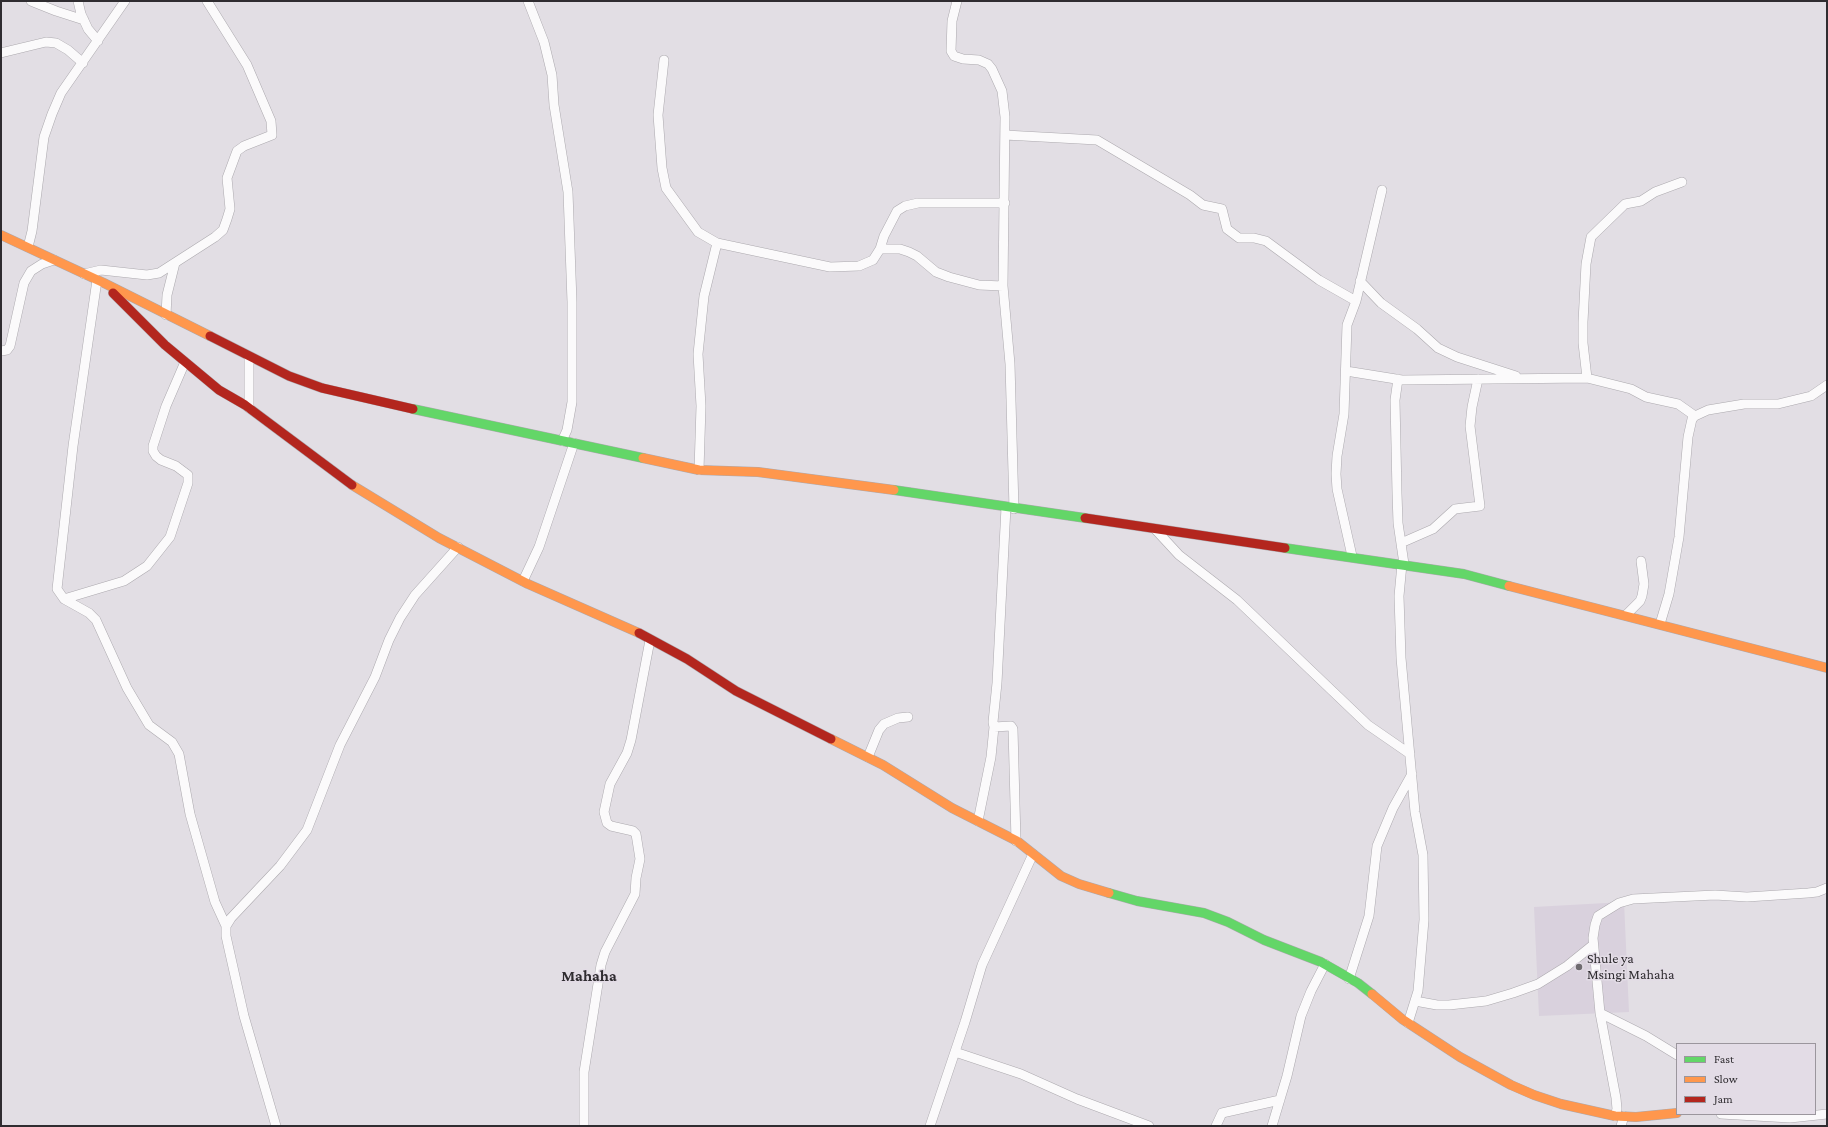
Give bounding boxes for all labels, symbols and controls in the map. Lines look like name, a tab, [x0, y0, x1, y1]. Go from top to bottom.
place label: Shule ya Msingi Mahaha	[1587, 951, 1674, 984]
marker: Shule ya Msingi Mahaha	[1574, 962, 1584, 972]
district label: Mahaha	[561, 966, 617, 986]
legend	[1676, 1043, 1816, 1115]
text: Fast	[1714, 1052, 1734, 1066]
text: Slow	[1714, 1072, 1738, 1086]
text: Jam	[1714, 1092, 1733, 1106]

